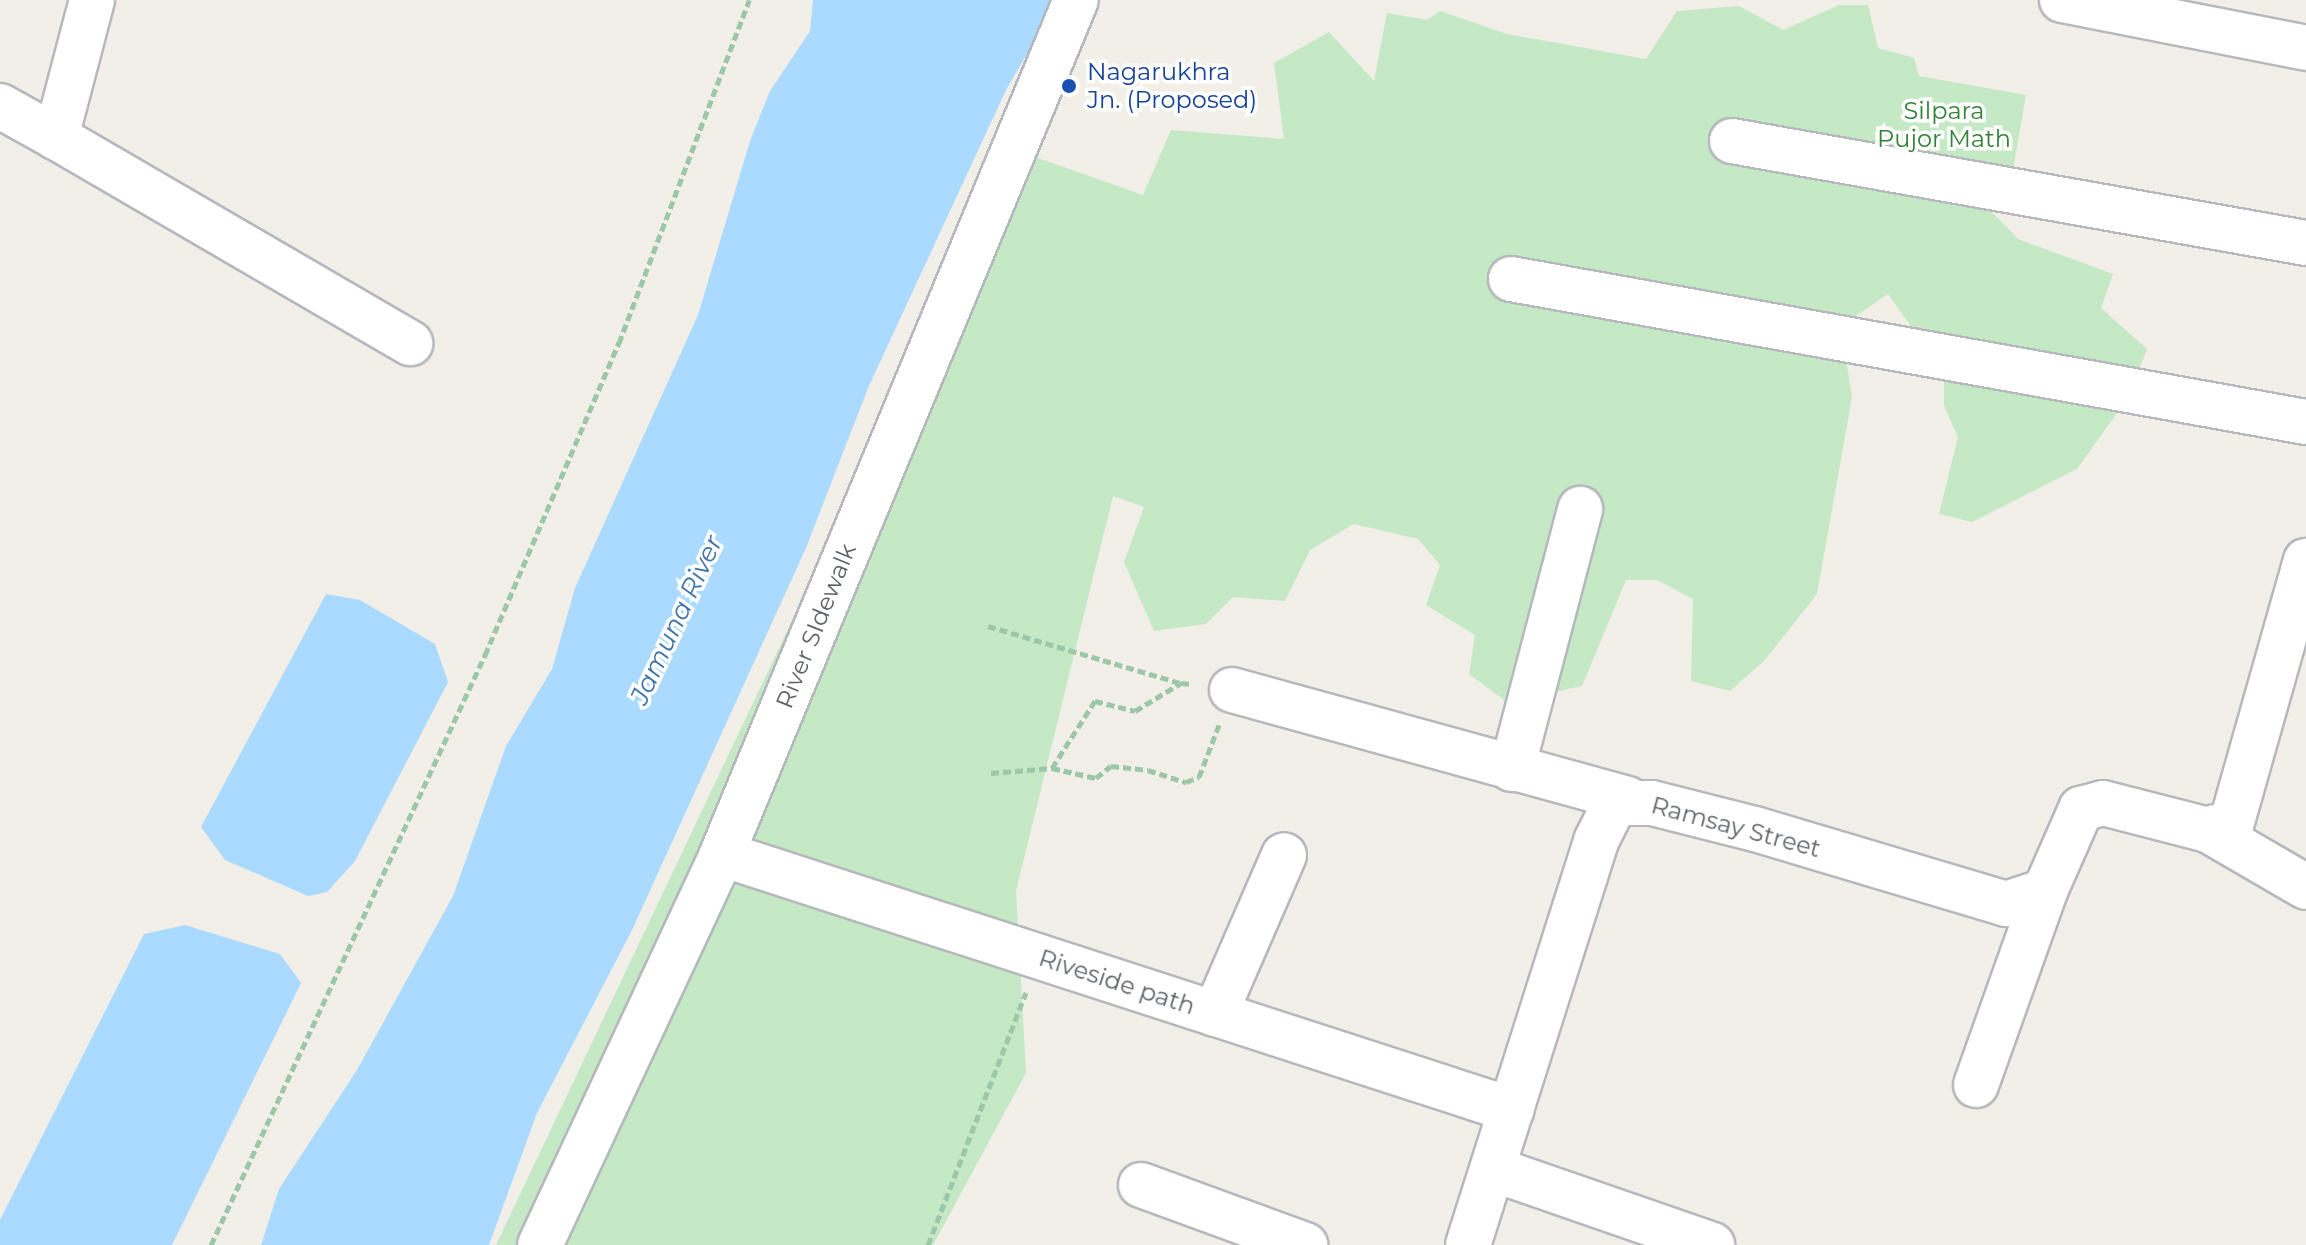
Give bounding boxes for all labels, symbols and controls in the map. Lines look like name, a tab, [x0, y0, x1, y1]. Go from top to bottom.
place label: Nagarukhra Jn. (Proposed)	[1087, 58, 1257, 114]
marker: Nagarukhra Jn. (Proposed)	[1058, 75, 1080, 97]
park label: Silpara Pujor Math	[1877, 97, 2011, 153]
water label: Jamuna River	[624, 530, 730, 710]
street label: River SIdewalk	[770, 539, 862, 713]
street label: Ramsay Street	[1648, 791, 1824, 863]
street label: Riveside path	[1035, 943, 1199, 1021]

